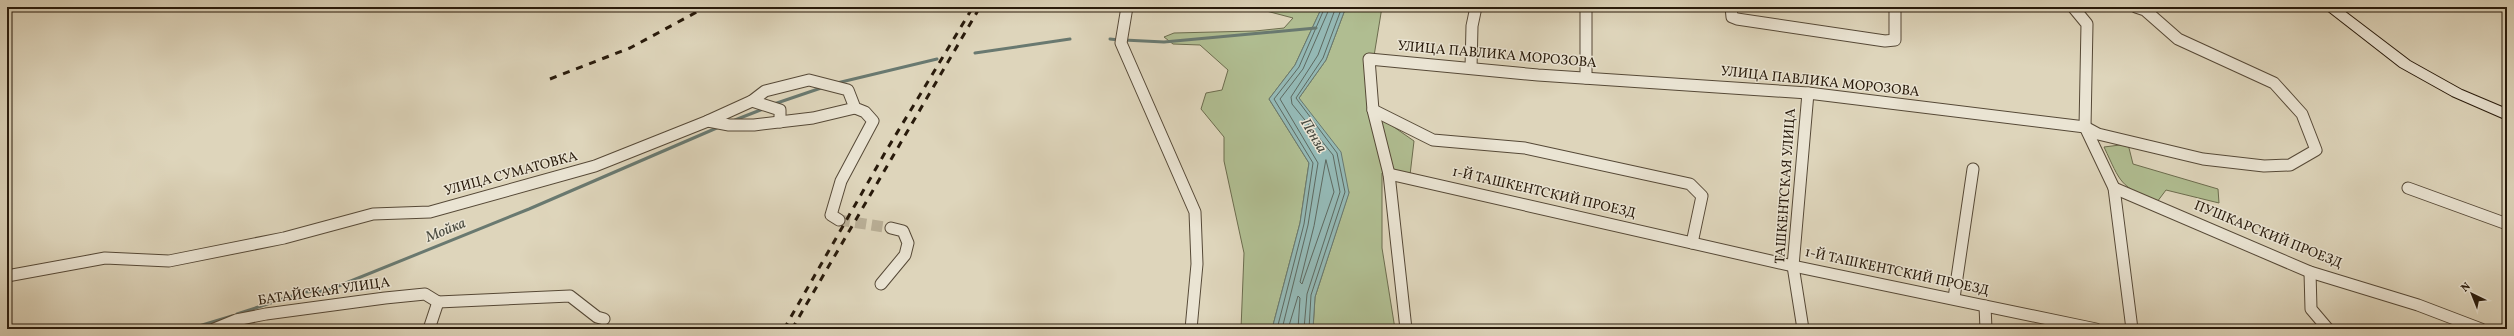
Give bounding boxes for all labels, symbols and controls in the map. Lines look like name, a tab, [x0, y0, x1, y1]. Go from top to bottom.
street label: УЛИЦА ПАВЛИКА МОРОЗОВА	[1397, 37, 1598, 73]
street label: УЛИЦА ПАВЛИКА МОРОЗОВА	[1720, 62, 1921, 102]
street label: ТАШКЕНТСКАЯ УЛИЦА	[1771, 107, 1801, 265]
water label: Пенза	[1295, 115, 1331, 157]
street label: УЛИЦА СУМАТОВКА	[442, 147, 580, 201]
street label: 1-Й ТАШКЕНТСКИЙ ПРОЕЗД	[1450, 162, 1638, 223]
street label: ПУШКАРСКИЙ ПРОЕЗД	[2191, 196, 2345, 273]
water label: Мойка	[422, 213, 469, 249]
street label: 1-Й ТАШКЕНТСКИЙ ПРОЕЗД	[1803, 242, 1991, 301]
street label: БАТАЙСКАЯ УЛИЦА	[256, 272, 392, 311]
north arrow	[2452, 274, 2492, 314]
text: N	[2458, 280, 2474, 296]

